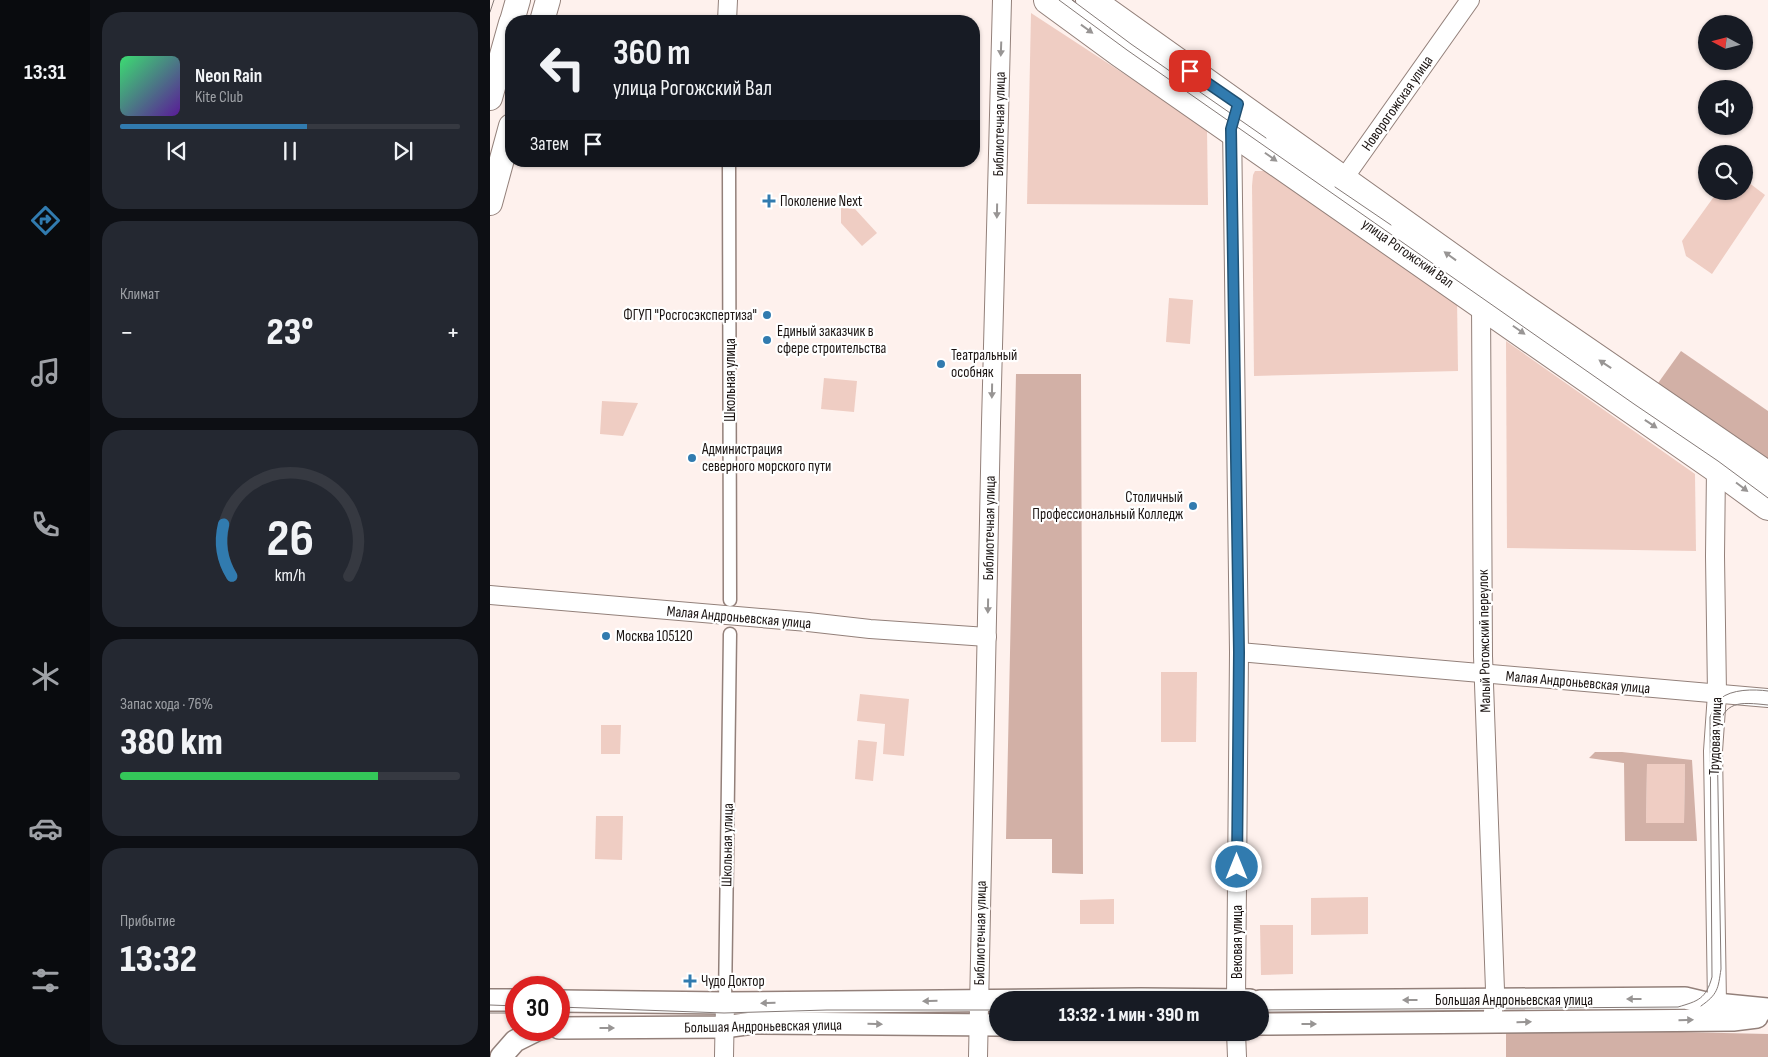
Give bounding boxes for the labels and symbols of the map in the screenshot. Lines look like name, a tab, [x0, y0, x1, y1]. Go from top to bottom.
north arrow	[1698, 15, 1752, 70]
one-way arrow	[1080, 24, 1094, 34]
one-way arrow	[997, 41, 1005, 57]
pin	[1169, 50, 1211, 92]
street label: Новорогожская улица	[1357, 52, 1437, 155]
street label: Библиотечная улица	[989, 71, 1010, 177]
one-way arrow	[1264, 152, 1278, 162]
place label: Поколение Next	[780, 192, 863, 211]
marker: Поколение Next	[762, 194, 776, 208]
one-way arrow	[993, 203, 1001, 219]
street label: улица Рогожский Вал	[1358, 215, 1458, 292]
one-way arrow	[1444, 251, 1457, 262]
place label: ФГУП "Росгосэкспертиза"	[623, 306, 757, 325]
marker: ФГУП "Росгосэкспертиза"	[761, 309, 773, 321]
place label: Единый заказчик в сфере строительства	[777, 322, 887, 358]
one-way arrow	[1512, 325, 1525, 335]
marker: Единый заказчик в сфере строительства	[761, 334, 773, 346]
street label: Школьная улица	[721, 338, 740, 422]
place label: Театральный особняк	[951, 346, 1017, 382]
marker: Театральный особняк	[935, 358, 947, 370]
one-way arrow	[1598, 359, 1612, 369]
one-way arrow	[988, 383, 996, 399]
one-way arrow	[1645, 419, 1658, 429]
place label: Администрация северного морского пути	[701, 440, 831, 476]
marker: Администрация северного морского пути	[686, 452, 698, 464]
street label: Библиотечная улица	[979, 475, 1000, 581]
one-way arrow	[1735, 482, 1749, 492]
place label: Столичный Профессиональный Колледж	[1032, 488, 1183, 524]
marker: Столичный Профессиональный Колледж	[1187, 500, 1199, 512]
street label: Малый Рогожский переулок	[1474, 569, 1495, 713]
one-way arrow	[984, 598, 992, 614]
street label: Малая Андроньевская улица	[666, 602, 812, 633]
place label: Москва 105120	[616, 627, 693, 646]
marker: Москва 105120	[600, 630, 612, 642]
street label: Малая Андроньевская улица	[1505, 667, 1651, 698]
street label: Трудовая улица	[1705, 697, 1726, 775]
street label: Школьная улица	[717, 803, 738, 887]
position arrow	[1210, 840, 1262, 892]
street label: Библиотечная улица	[970, 880, 991, 986]
street label: Вековая улица	[1228, 905, 1247, 979]
place label: Чудо Доктор	[701, 972, 765, 991]
marker: Чудо Доктор	[683, 974, 697, 988]
speed limit sign: 30	[505, 976, 570, 1041]
street label: Большая Андроньевская улица	[1435, 991, 1593, 1010]
one-way arrow	[1625, 995, 1641, 1003]
one-way arrow	[1401, 996, 1417, 1004]
one-way arrow	[922, 997, 938, 1005]
one-way arrow	[759, 999, 775, 1007]
street label: Большая Андроньевская улица	[684, 1016, 842, 1037]
one-way arrow	[1678, 1016, 1694, 1024]
one-way arrow	[1516, 1018, 1532, 1026]
one-way arrow	[1301, 1019, 1317, 1027]
one-way arrow	[867, 1020, 883, 1028]
one-way arrow	[600, 1024, 616, 1032]

